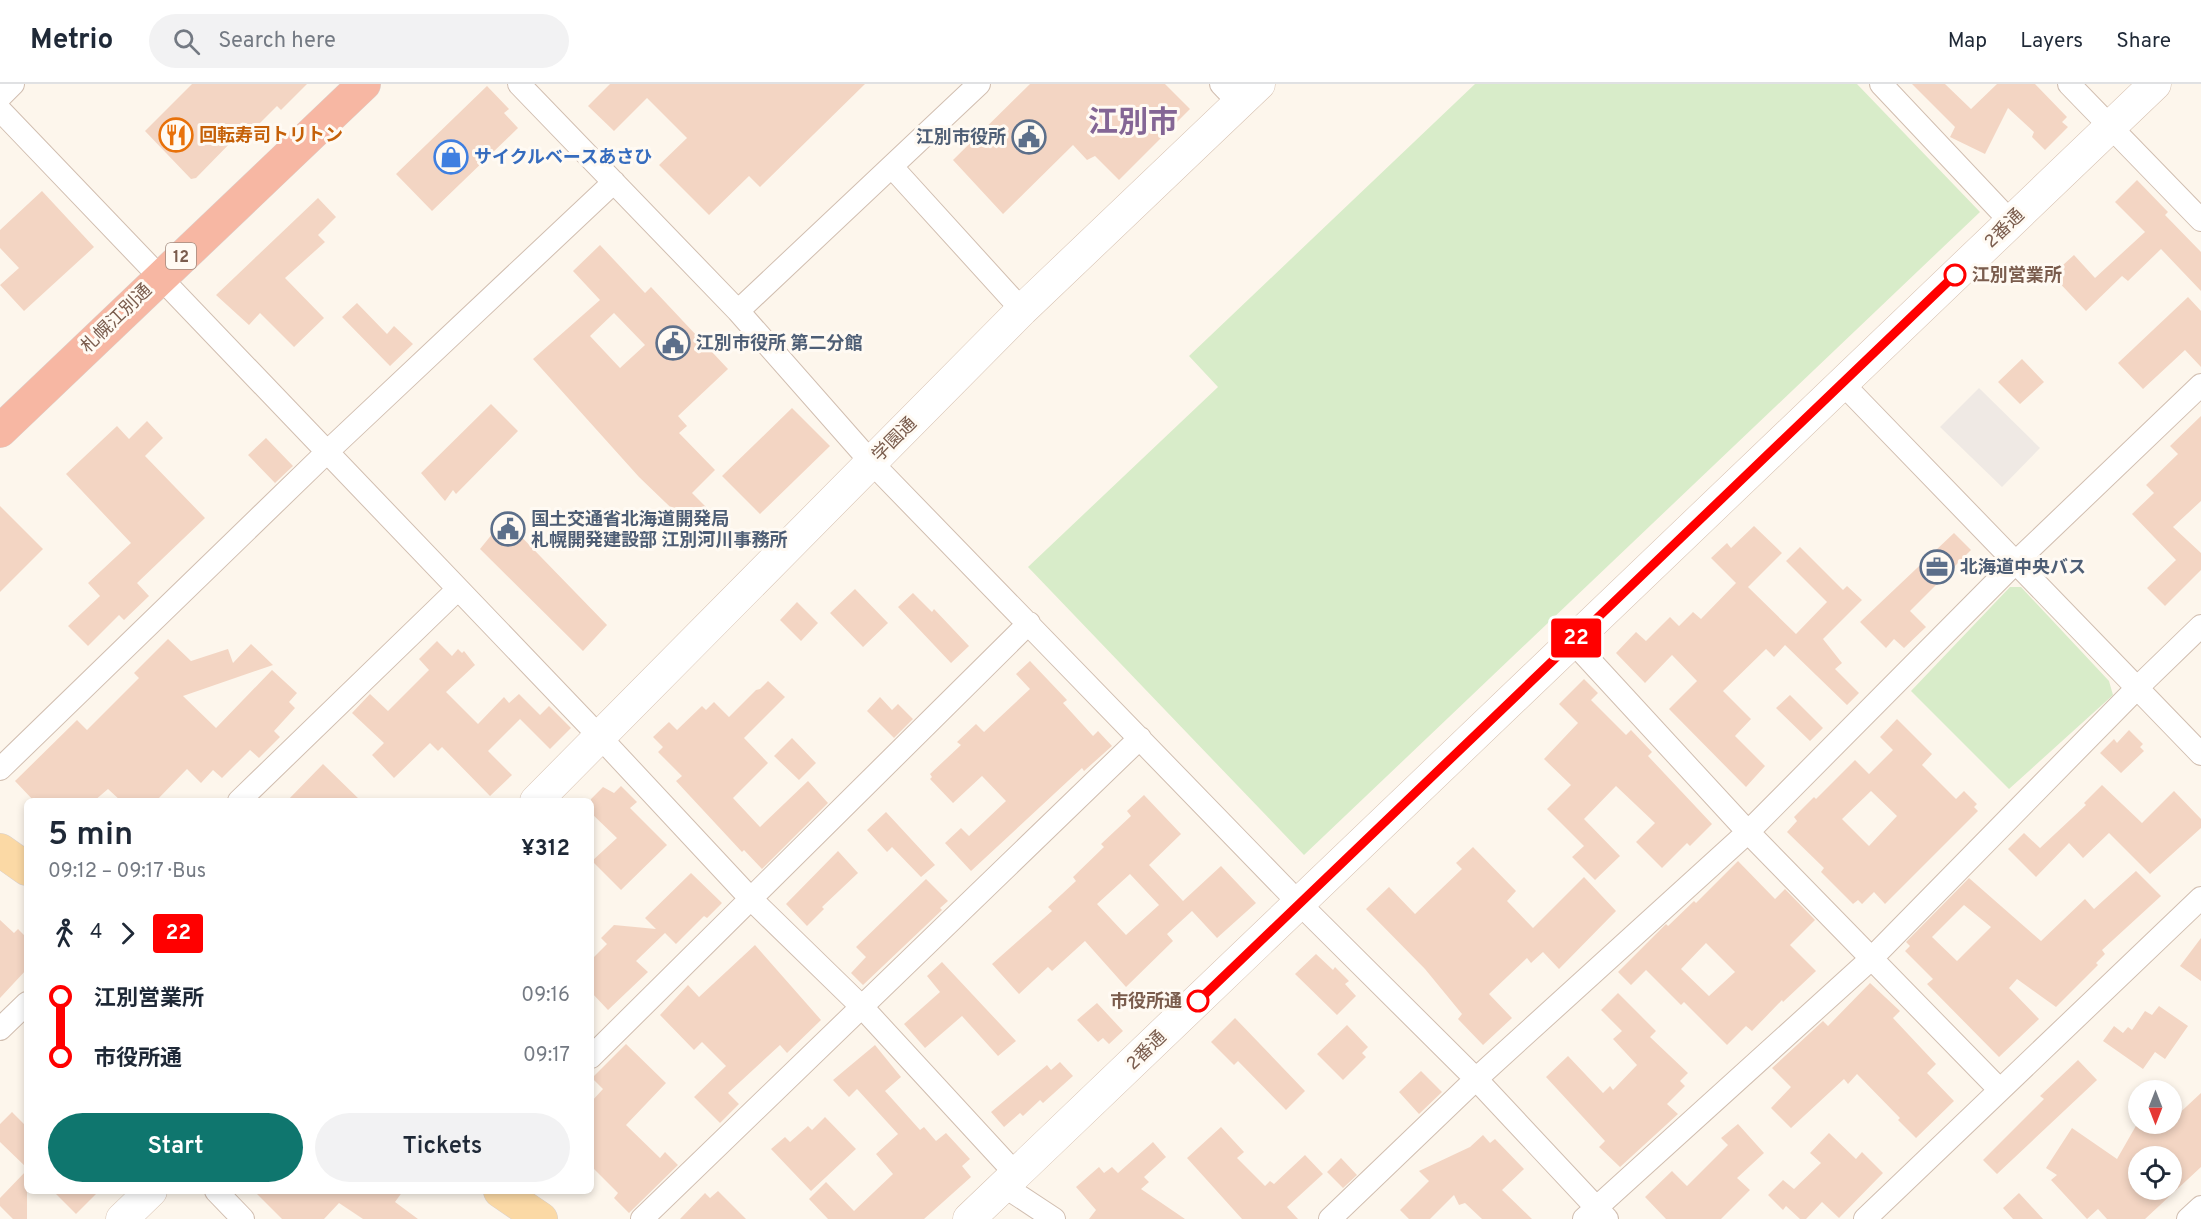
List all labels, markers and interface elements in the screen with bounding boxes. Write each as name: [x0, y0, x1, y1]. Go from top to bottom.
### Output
search box: [149, 14, 569, 68]
text: Metrio: [30, 23, 113, 59]
icon: search: [170, 25, 203, 58]
text: Search here: [218, 28, 336, 55]
text: Map: [1948, 28, 1987, 55]
text: Layers: [2020, 28, 2083, 55]
text: Share: [2116, 28, 2171, 55]
district label: 江別市: [1088, 106, 1178, 143]
restaurant icon: 回転寿司トリトン: [158, 117, 194, 153]
public building icon: 江別市役所: [1011, 119, 1047, 155]
place label: 回転寿司トリトン: [199, 125, 343, 148]
place label: 江別市役所: [916, 127, 1006, 150]
shop icon: サイクルベースあさひ: [433, 139, 469, 175]
place label: サイクルベースあさひ: [474, 147, 652, 170]
street label: 2番通: [1980, 204, 2030, 254]
road number: 12: [166, 243, 196, 269]
marker: 江別営業所: [1944, 264, 1966, 286]
place label: 江別営業所: [1972, 265, 2062, 288]
street label: 札幌江別通: [77, 280, 157, 359]
public building icon: 江別市役所 第二分館: [655, 325, 691, 361]
place label: 江別市役所 第二分館: [696, 333, 863, 356]
street label: 学園通: [868, 413, 922, 467]
place label: 国土交通省北海道開発局 札幌開発建設部 江別河川事務所: [531, 509, 788, 553]
public building icon: 国土交通省北海道開発局 札幌開発建設部 江別河川事務所: [490, 511, 526, 547]
office icon: 北海道中央バス: [1919, 549, 1955, 585]
place label: 北海道中央バス: [1960, 557, 2086, 580]
line badge: 22: [1549, 618, 1603, 658]
text: 22: [1563, 625, 1589, 652]
text: 5 min: [48, 815, 133, 857]
text: ¥312: [521, 836, 570, 863]
text: 09:12 – 09:17 · Bus: [48, 859, 206, 885]
icon: walk: [48, 917, 81, 950]
icon: forward: [111, 917, 144, 950]
text: 4: [90, 920, 102, 946]
text: 22: [165, 920, 191, 947]
text: 09:16: [521, 983, 570, 1009]
text: 江別営業所: [94, 986, 204, 1013]
marker: 市役所通: [1187, 990, 1209, 1012]
place label: 市役所通: [1110, 991, 1182, 1014]
street label: 2番通: [1122, 1026, 1172, 1076]
text: 09:17: [523, 1043, 570, 1069]
text: 市役所通: [94, 1046, 182, 1073]
north arrow: [2128, 1080, 2182, 1134]
map controls: [2128, 1080, 2182, 1200]
button: Start: [48, 1113, 303, 1182]
button: Tickets: [315, 1113, 570, 1182]
button: locate: [2128, 1146, 2182, 1200]

